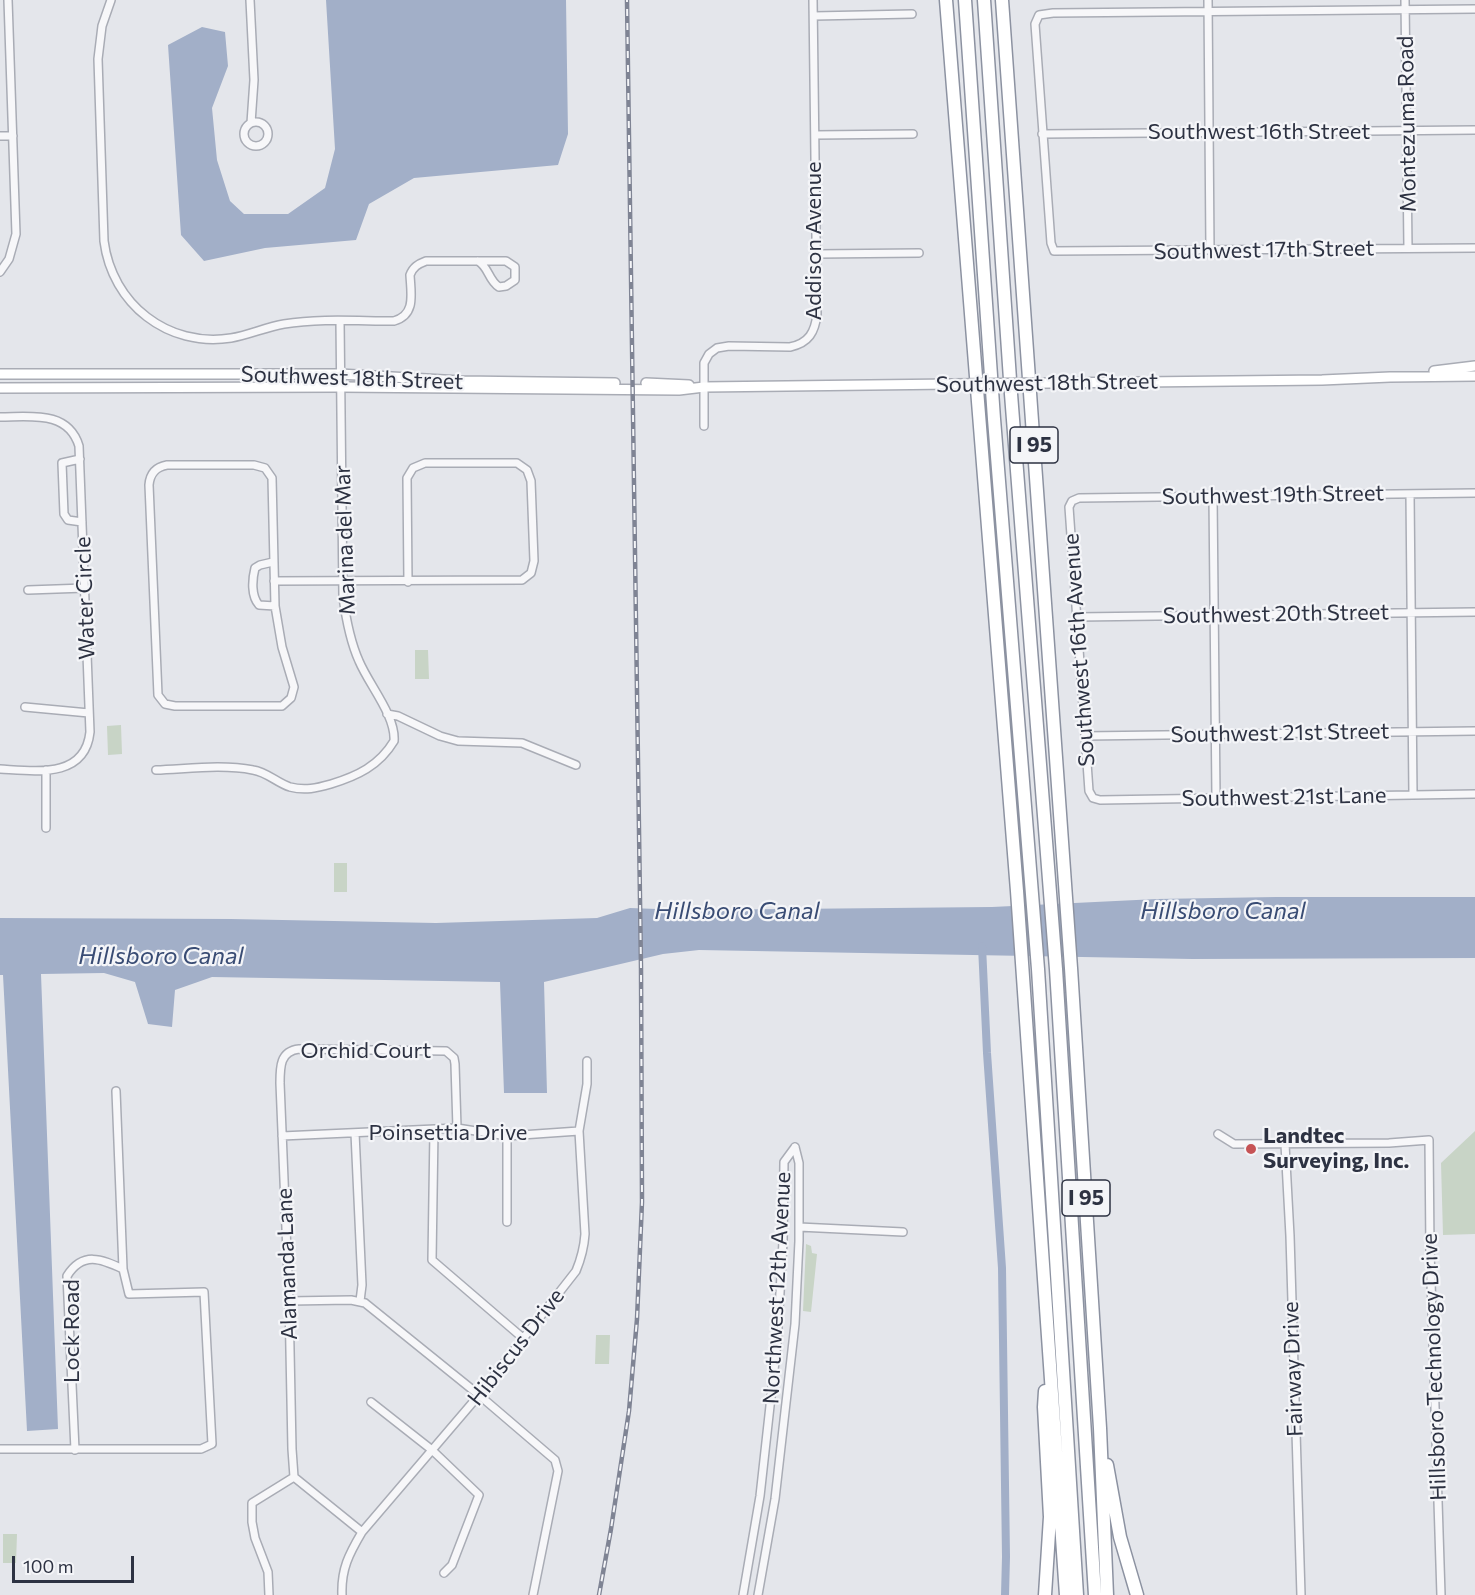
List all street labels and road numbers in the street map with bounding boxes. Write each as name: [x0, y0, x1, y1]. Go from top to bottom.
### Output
street label: Montezuma Road: [1392, 35, 1422, 213]
street label: Southwest 16th Street: [1148, 119, 1370, 145]
street label: Addison Avenue: [801, 161, 827, 321]
street label: Southwest 17th Street: [1153, 235, 1375, 265]
street label: Southwest 18th Street: [240, 361, 464, 395]
street label: Southwest 18th Street: [936, 368, 1158, 398]
road number: I 95: [1010, 427, 1058, 463]
street label: Marina del Mar: [329, 464, 361, 616]
street label: Southwest 19th Street: [1162, 480, 1384, 510]
street label: Southwest 16th Avenue: [1058, 533, 1100, 767]
street label: Water Circle: [70, 536, 100, 660]
street label: Southwest 20th Street: [1163, 599, 1389, 629]
street label: Southwest 21st Street: [1170, 718, 1390, 748]
street label: Southwest 21st Lane: [1181, 782, 1387, 812]
street label: Orchid Court: [301, 1038, 431, 1064]
street label: Poinsettia Drive: [369, 1120, 527, 1146]
street label: Northwest 12th Avenue: [758, 1171, 796, 1405]
road number: I 95: [1062, 1180, 1110, 1216]
street label: Alamanda Lane: [271, 1187, 303, 1341]
street label: Hillsboro Technology Drive: [1416, 1233, 1452, 1501]
street label: Lock Road: [59, 1279, 85, 1383]
street label: Hibiscus Drive: [462, 1283, 570, 1411]
street label: Fairway Drive: [1277, 1301, 1309, 1437]

